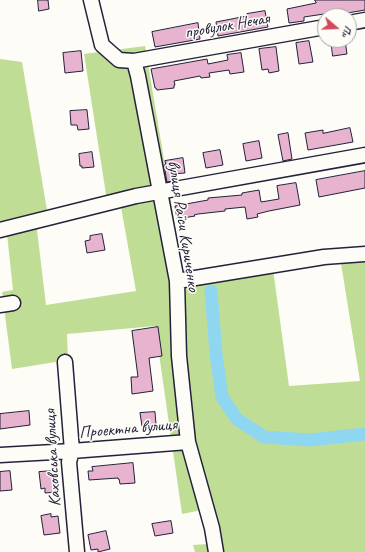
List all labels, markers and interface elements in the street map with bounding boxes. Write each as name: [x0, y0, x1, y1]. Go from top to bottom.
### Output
north arrow: [317, 8, 357, 48]
street label: провулок Нечая: [183, 9, 271, 43]
text: Пн: [339, 24, 356, 39]
street label: вулиця Раїси Кириченко: [163, 159, 203, 293]
street label: Каховська вулиця: [40, 409, 66, 507]
street label: Проектна вулиця: [78, 415, 178, 443]

